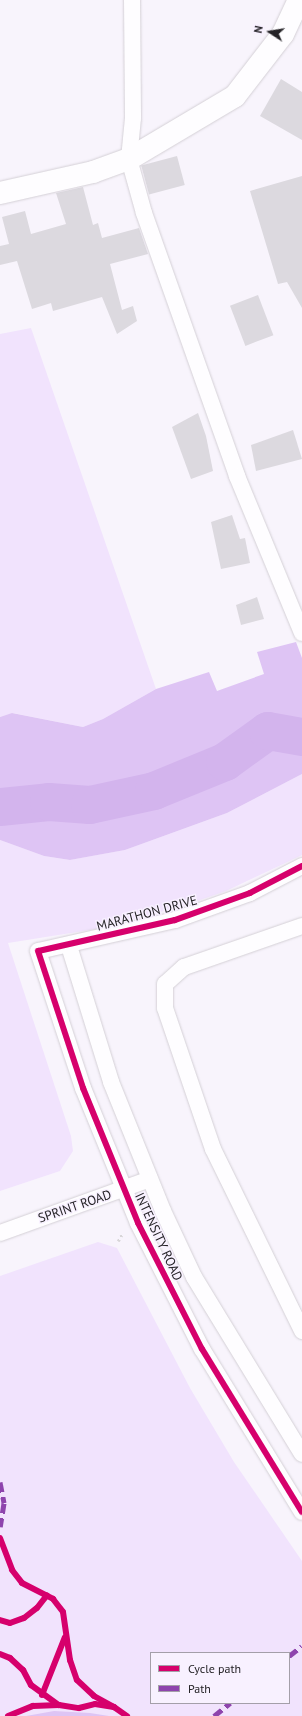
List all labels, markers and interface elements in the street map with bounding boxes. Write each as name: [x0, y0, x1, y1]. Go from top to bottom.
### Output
north arrow: [250, 12, 290, 52]
text: N: [251, 25, 266, 35]
street label: MARATHON DRIVE: [95, 893, 199, 935]
street label: SPRINT ROAD: [36, 1187, 114, 1227]
street label: INTENSITY ROAD: [131, 1190, 185, 1284]
legend: [150, 1652, 290, 1704]
text: Cycle path: [188, 1661, 241, 1676]
text: Path: [188, 1681, 211, 1696]

